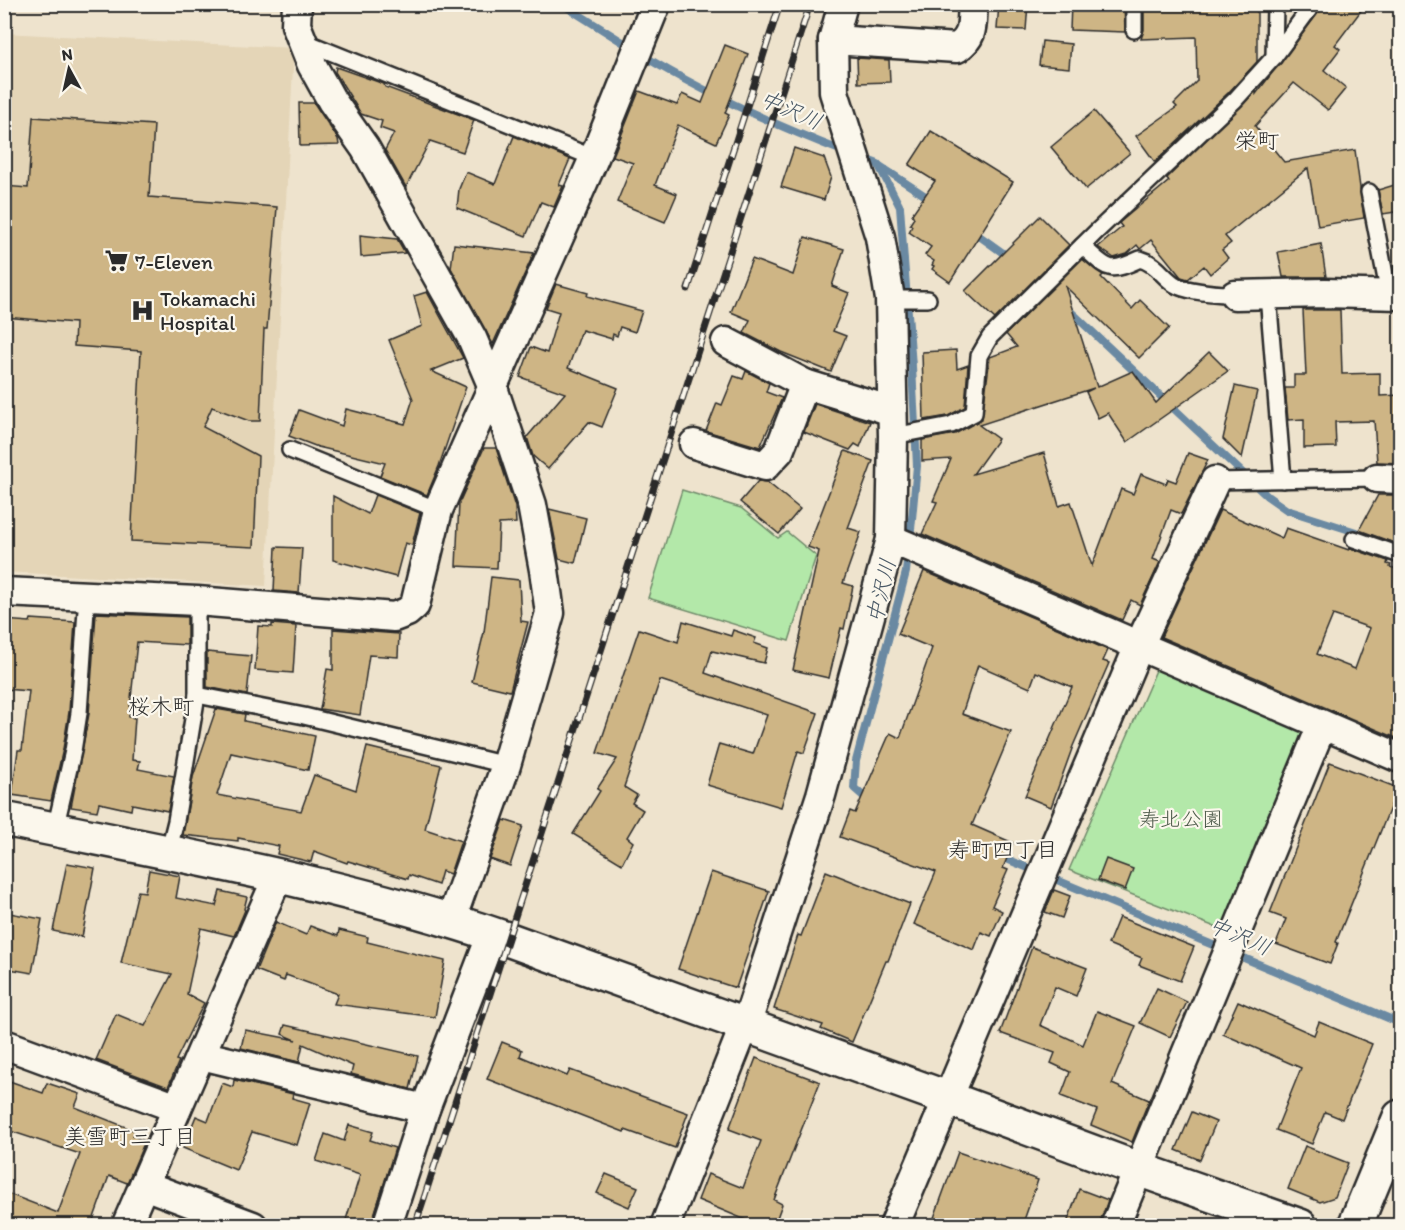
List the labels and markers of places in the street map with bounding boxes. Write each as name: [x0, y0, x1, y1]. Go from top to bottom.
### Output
supermarket icon: 7-Eleven: [104, 248, 130, 274]
place label: 7-Eleven: [135, 249, 213, 274]
place label: Tokamachi Hospital: [160, 286, 256, 335]
hospital icon: Tokamachi Hospital: [129, 297, 155, 323]

